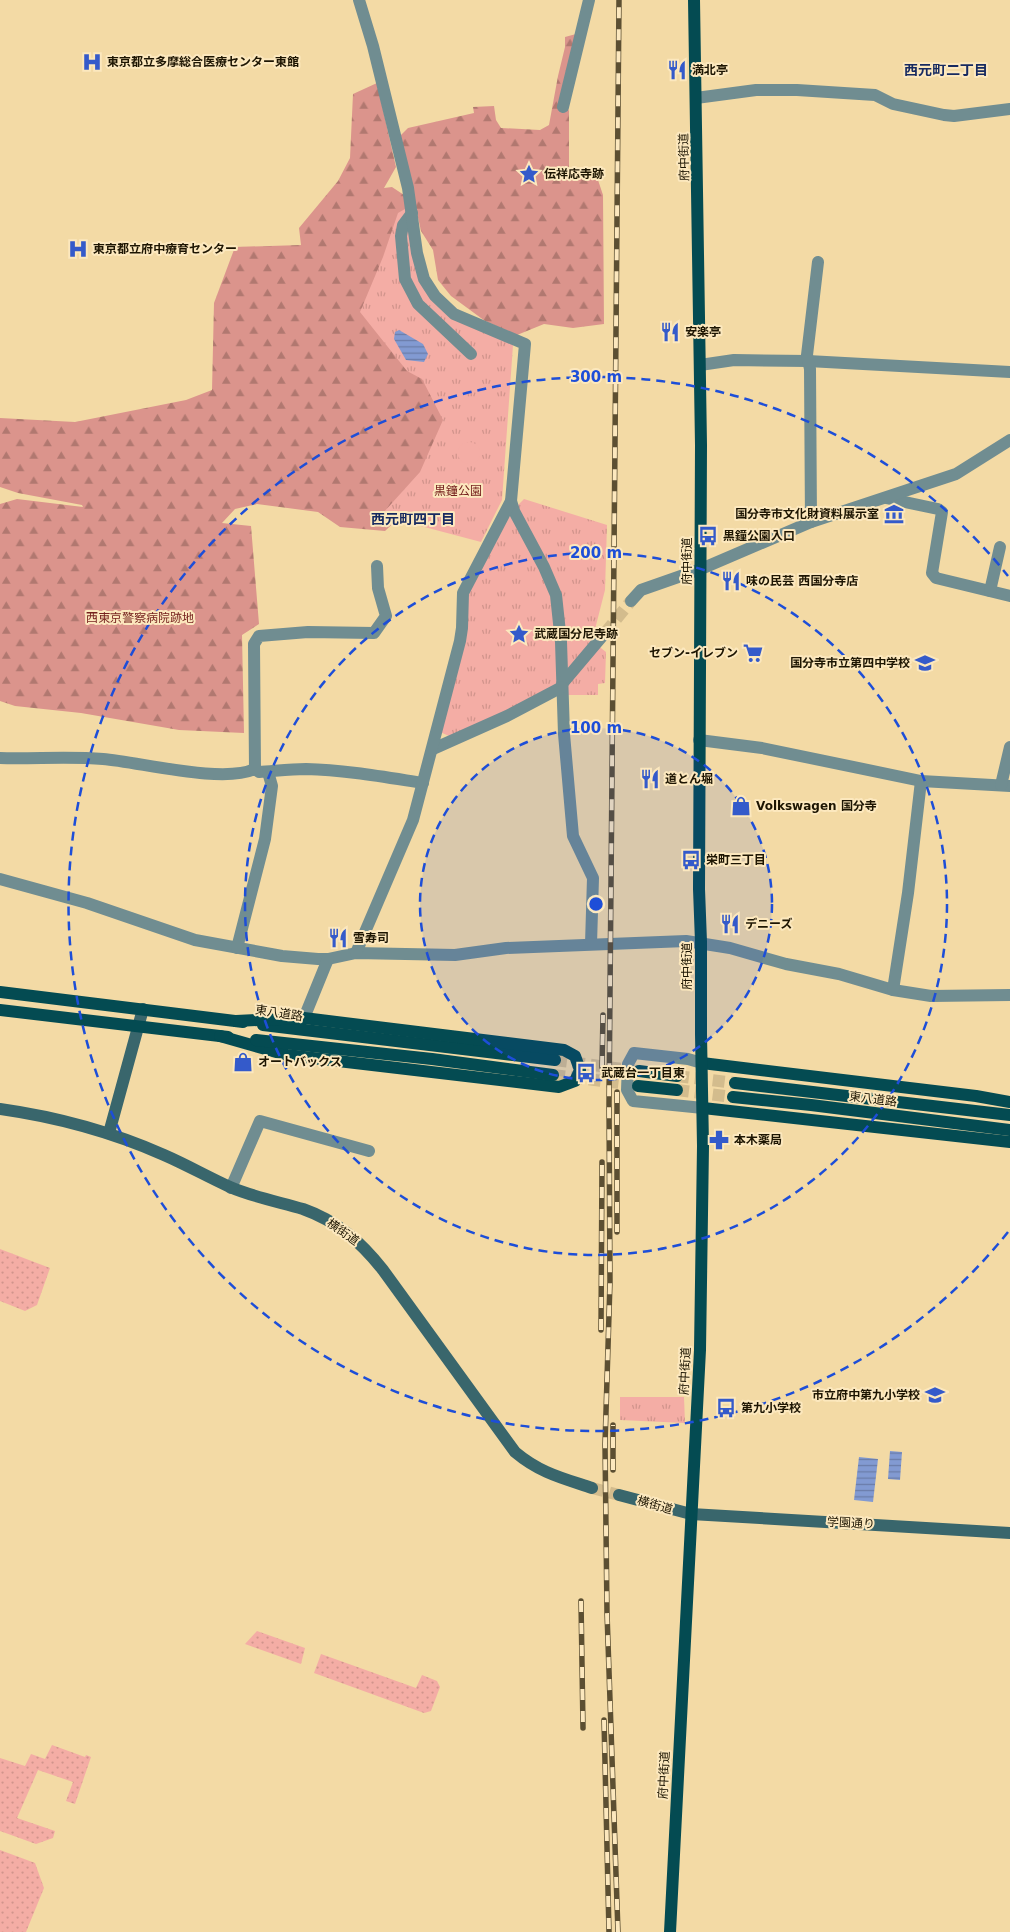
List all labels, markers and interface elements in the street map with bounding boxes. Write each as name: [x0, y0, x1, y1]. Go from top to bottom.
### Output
hospital icon: 東京都立多摩総合医療センター東館: [81, 51, 103, 73]
place label: 東京都立多摩総合医療センター東館: [107, 55, 299, 69]
restaurant icon: 満北亭: [666, 59, 688, 81]
district label: 西元町二丁目: [904, 62, 988, 78]
place label: 満北亭: [692, 63, 728, 77]
street label: 府中街道: [677, 133, 691, 181]
place icon: 伝祥応寺跡: [518, 163, 540, 185]
place label: 伝祥応寺跡: [544, 167, 604, 181]
hospital icon: 東京都立府中療育センター: [67, 238, 89, 260]
place label: 東京都立府中療育センター: [93, 242, 237, 256]
restaurant icon: 安楽亭: [659, 321, 681, 343]
place label: 安楽亭: [685, 325, 721, 339]
text: 300 m: [570, 368, 622, 386]
park label: 黒鐘公園: [434, 484, 482, 498]
museum icon: 国分寺市文化財資料展示室: [883, 503, 905, 525]
place label: 国分寺市文化財資料展示室: [735, 507, 879, 521]
district label: 西元町四丁目: [371, 511, 455, 527]
bus stop icon: 黒鐘公園入口: [697, 525, 719, 547]
place label: 黒鐘公園入口: [723, 529, 795, 543]
street label: 府中街道: [680, 537, 694, 585]
text: 200 m: [570, 544, 622, 562]
restaurant icon: 味の民芸 西国分寺店: [720, 570, 742, 592]
place label: 味の民芸 西国分寺店: [746, 574, 858, 588]
park label: 西東京警察病院跡地: [86, 611, 194, 625]
place icon: 武蔵国分尼寺跡: [508, 623, 530, 645]
place label: 武蔵国分尼寺跡: [534, 627, 618, 641]
supermarket icon: セブン-イレブン: [742, 642, 764, 664]
place label: セブン-イレブン: [649, 646, 738, 660]
school or university icon: 国分寺市立第四中学校: [914, 652, 936, 674]
place label: 国分寺市立第四中学校: [790, 656, 910, 670]
text: 100 m: [570, 719, 622, 737]
restaurant icon: 道とん堀: [639, 768, 661, 790]
place label: 道とん堀: [665, 772, 713, 786]
shop icon: Volkswagen 国分寺: [730, 795, 752, 817]
place label: Volkswagen 国分寺: [756, 799, 877, 813]
bus stop icon: 栄町三丁目: [680, 849, 702, 871]
place label: 栄町三丁目: [706, 853, 766, 867]
centre of rings: [587, 895, 605, 913]
restaurant icon: デニーズ: [719, 913, 741, 935]
place label: デニーズ: [745, 917, 792, 931]
restaurant icon: 雪寿司: [327, 927, 349, 949]
place label: 雪寿司: [353, 931, 389, 945]
street label: 府中街道: [680, 942, 694, 990]
street label: 東八道路: [254, 1003, 304, 1023]
shop icon: オートバックス: [232, 1051, 254, 1073]
place label: オートバックス: [258, 1055, 342, 1069]
bus stop icon: 武蔵台一丁目東: [575, 1062, 597, 1084]
place label: 武蔵台一丁目東: [601, 1066, 685, 1080]
street label: 東八道路: [848, 1089, 898, 1109]
pharmacy icon: 本木薬局: [708, 1129, 730, 1151]
place label: 本木薬局: [734, 1133, 782, 1147]
street label: 横街道: [324, 1216, 362, 1248]
street label: 府中街道: [677, 1347, 693, 1395]
school or university icon: 市立府中第九小学校: [924, 1384, 946, 1406]
place label: 市立府中第九小学校: [812, 1388, 920, 1402]
bus stop icon: 第九小学校: [715, 1397, 737, 1419]
place label: 第九小学校: [741, 1401, 801, 1415]
street label: 横街道: [636, 1493, 674, 1517]
street label: 学園通り: [827, 1515, 875, 1531]
street label: 府中街道: [656, 1751, 672, 1799]

